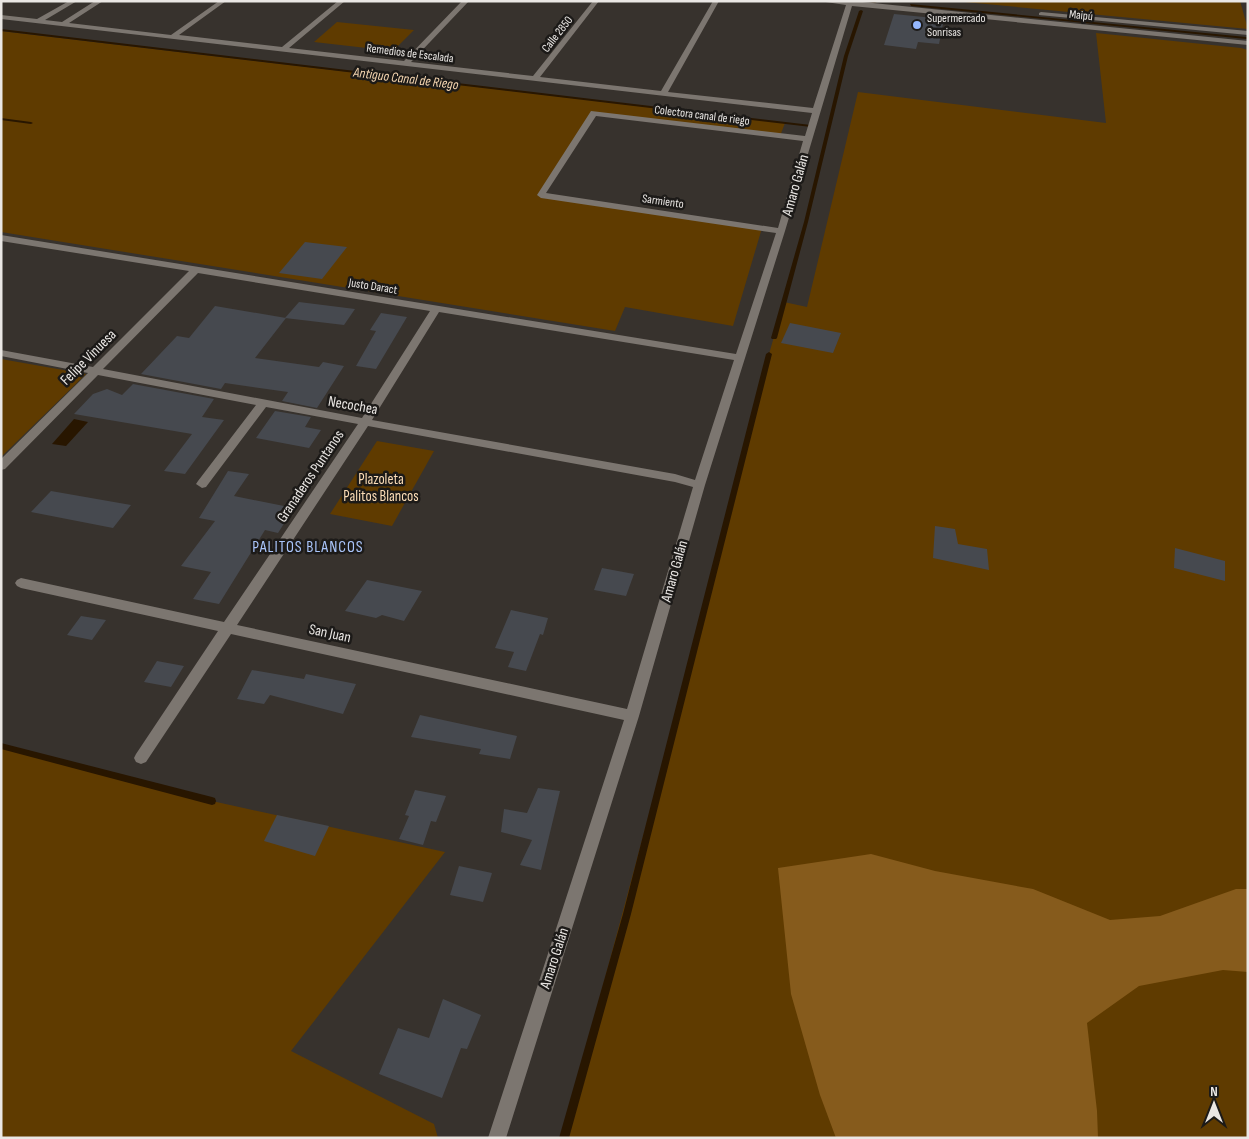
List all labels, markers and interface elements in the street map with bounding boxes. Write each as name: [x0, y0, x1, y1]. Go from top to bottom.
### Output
street label: Maipú: [1068, 7, 1094, 24]
place label: Supermercado Sonrisas: [927, 11, 985, 40]
street label: Calle 2850: [539, 13, 576, 55]
marker: Supermercado Sonrisas: [911, 19, 923, 31]
street label: Remedios de Escalada: [365, 41, 455, 66]
water label: Antiguo Canal de Riego: [351, 63, 460, 93]
street label: Colectora canal de riego: [653, 102, 750, 129]
street label: Amaro Galán: [777, 152, 813, 219]
street label: Sarmiento: [641, 191, 685, 212]
street label: Justo Daract: [347, 275, 399, 298]
street label: Felipe Vinuesa: [56, 325, 120, 389]
street label: Necochea: [327, 392, 379, 419]
street label: Granaderos Puntanos: [273, 426, 348, 526]
park label: Plazoleta Palitos Blancos: [343, 470, 419, 506]
district label: PALITOS BLANCOS: [252, 538, 364, 557]
street label: Amaro Galán: [656, 538, 692, 605]
street label: San Juan: [307, 620, 353, 647]
street label: Amaro Galán: [535, 925, 573, 992]
north arrow: [1189, 1079, 1239, 1129]
text: N: [1210, 1083, 1218, 1100]

